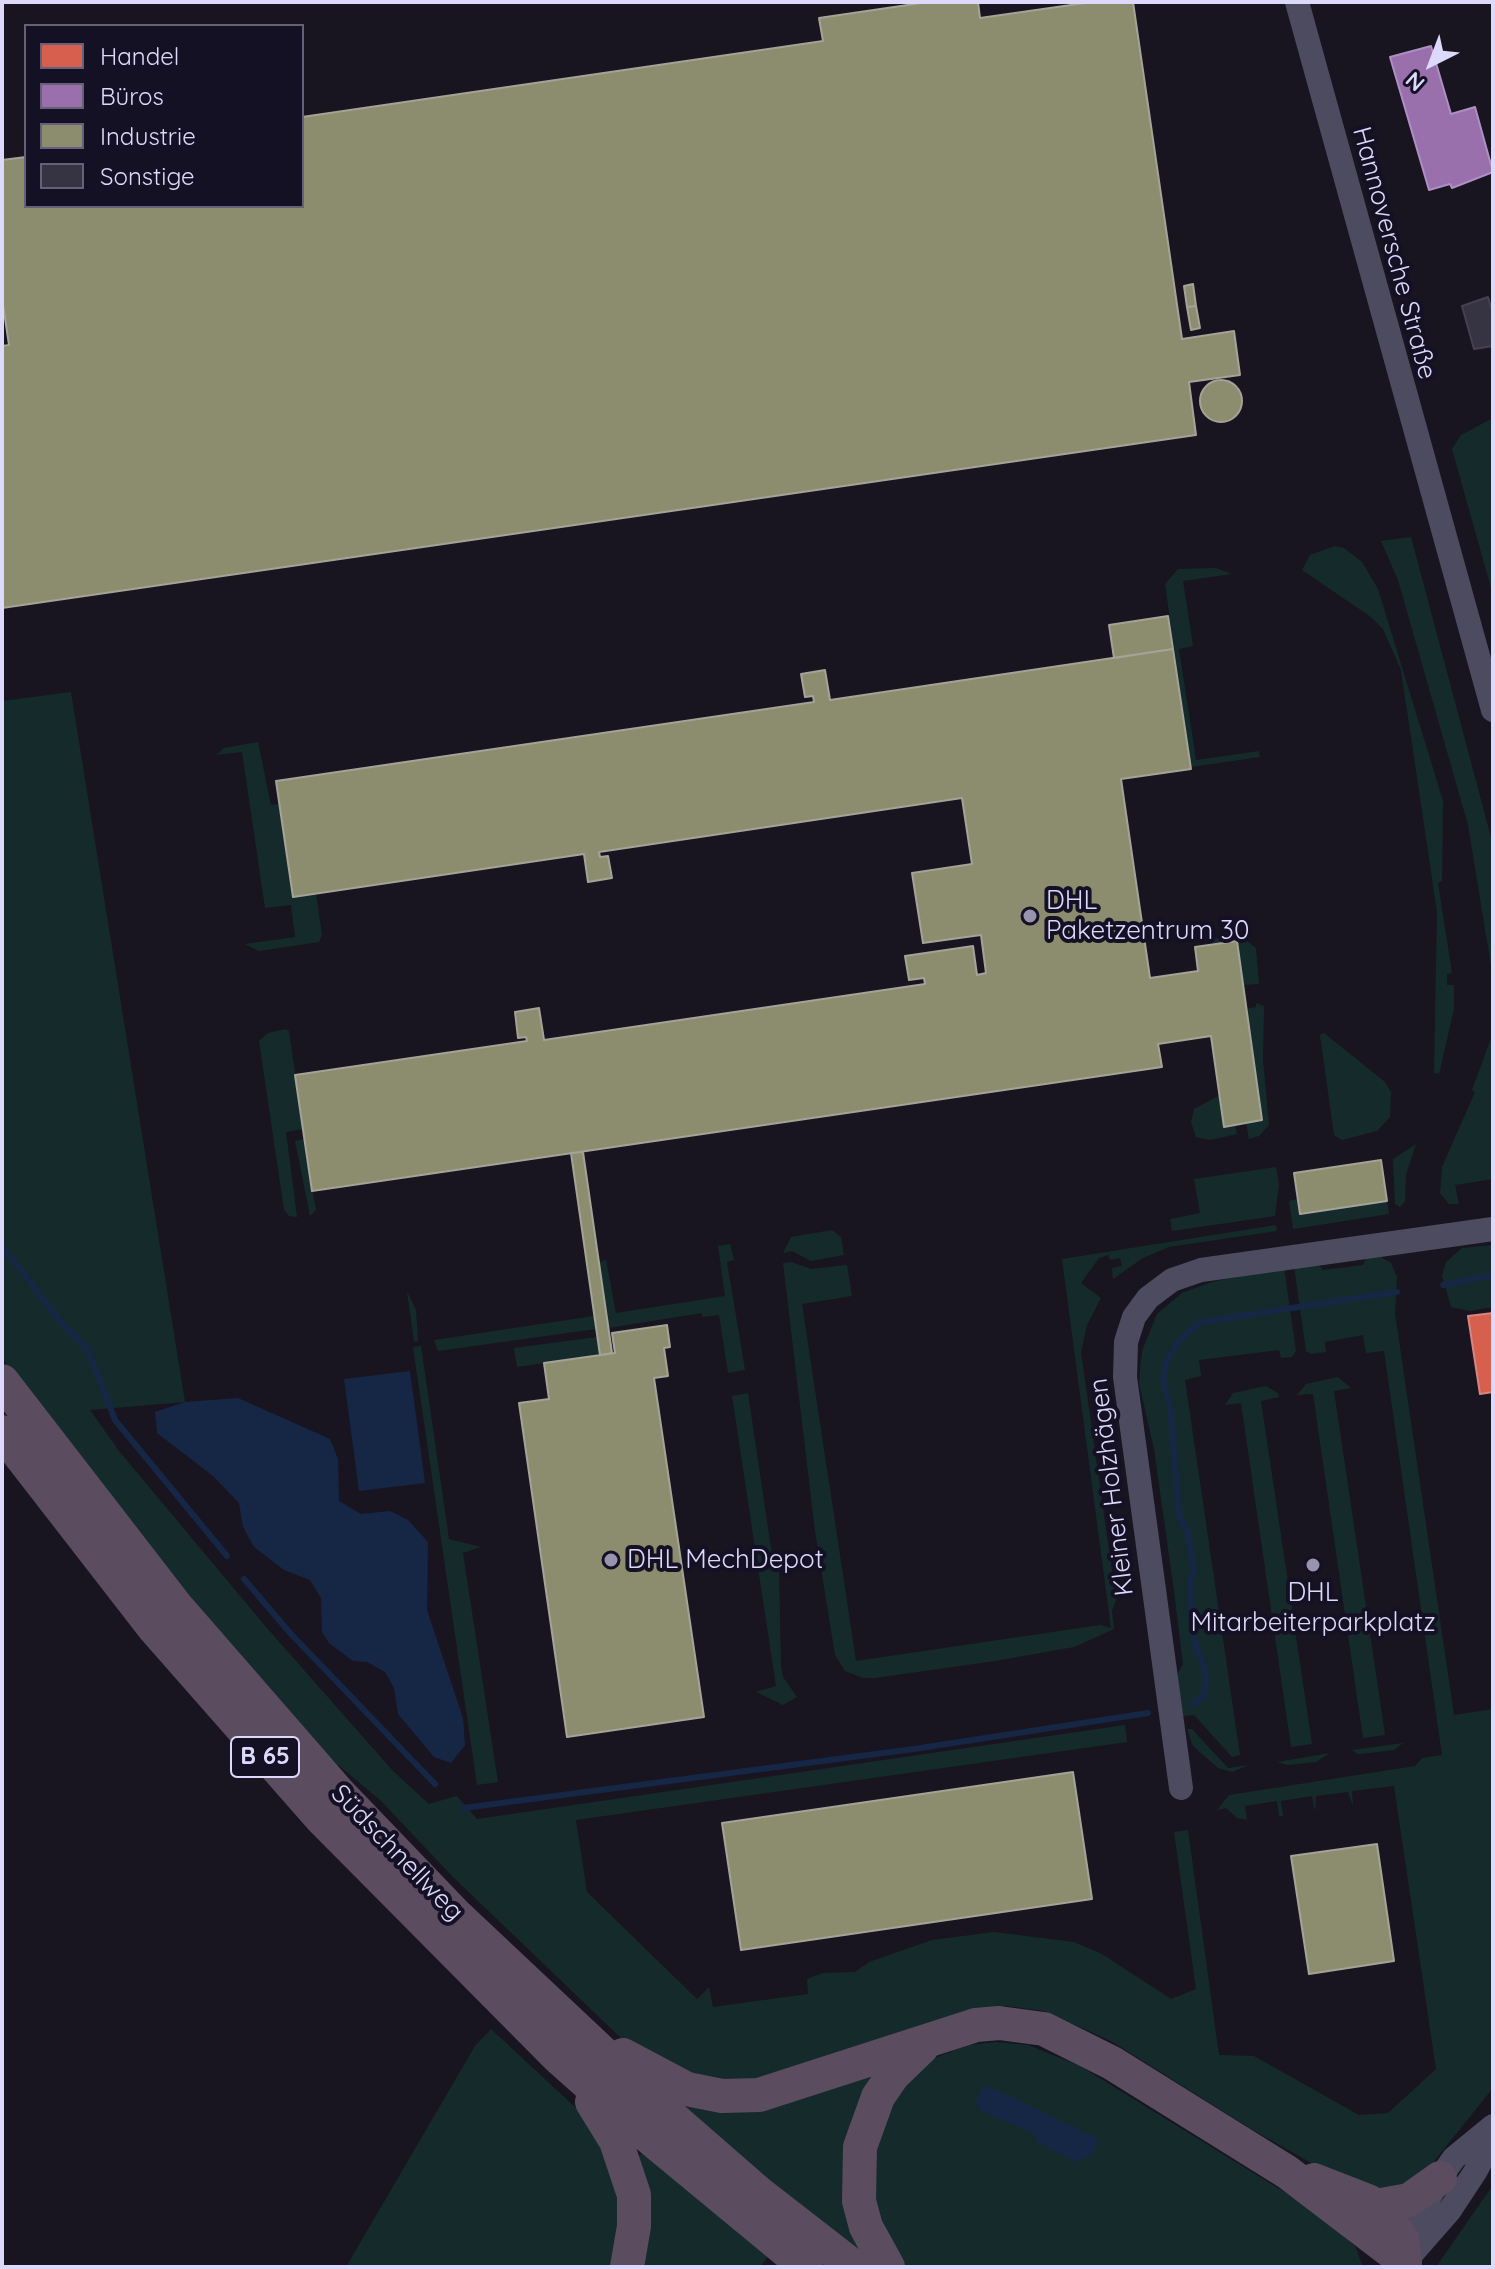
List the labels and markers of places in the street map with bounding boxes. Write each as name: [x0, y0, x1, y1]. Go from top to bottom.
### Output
place label: DHL Paketzentrum 30: [1046, 885, 1249, 946]
marker: DHL Paketzentrum 30: [1021, 907, 1039, 925]
place label: DHL MechDepot: [627, 1544, 824, 1576]
marker: DHL MechDepot: [602, 1551, 620, 1569]
marker: DHL Mitarbeiterparkplatz: [1304, 1556, 1322, 1574]
place label: DHL Mitarbeiterparkplatz: [1190, 1577, 1436, 1638]

